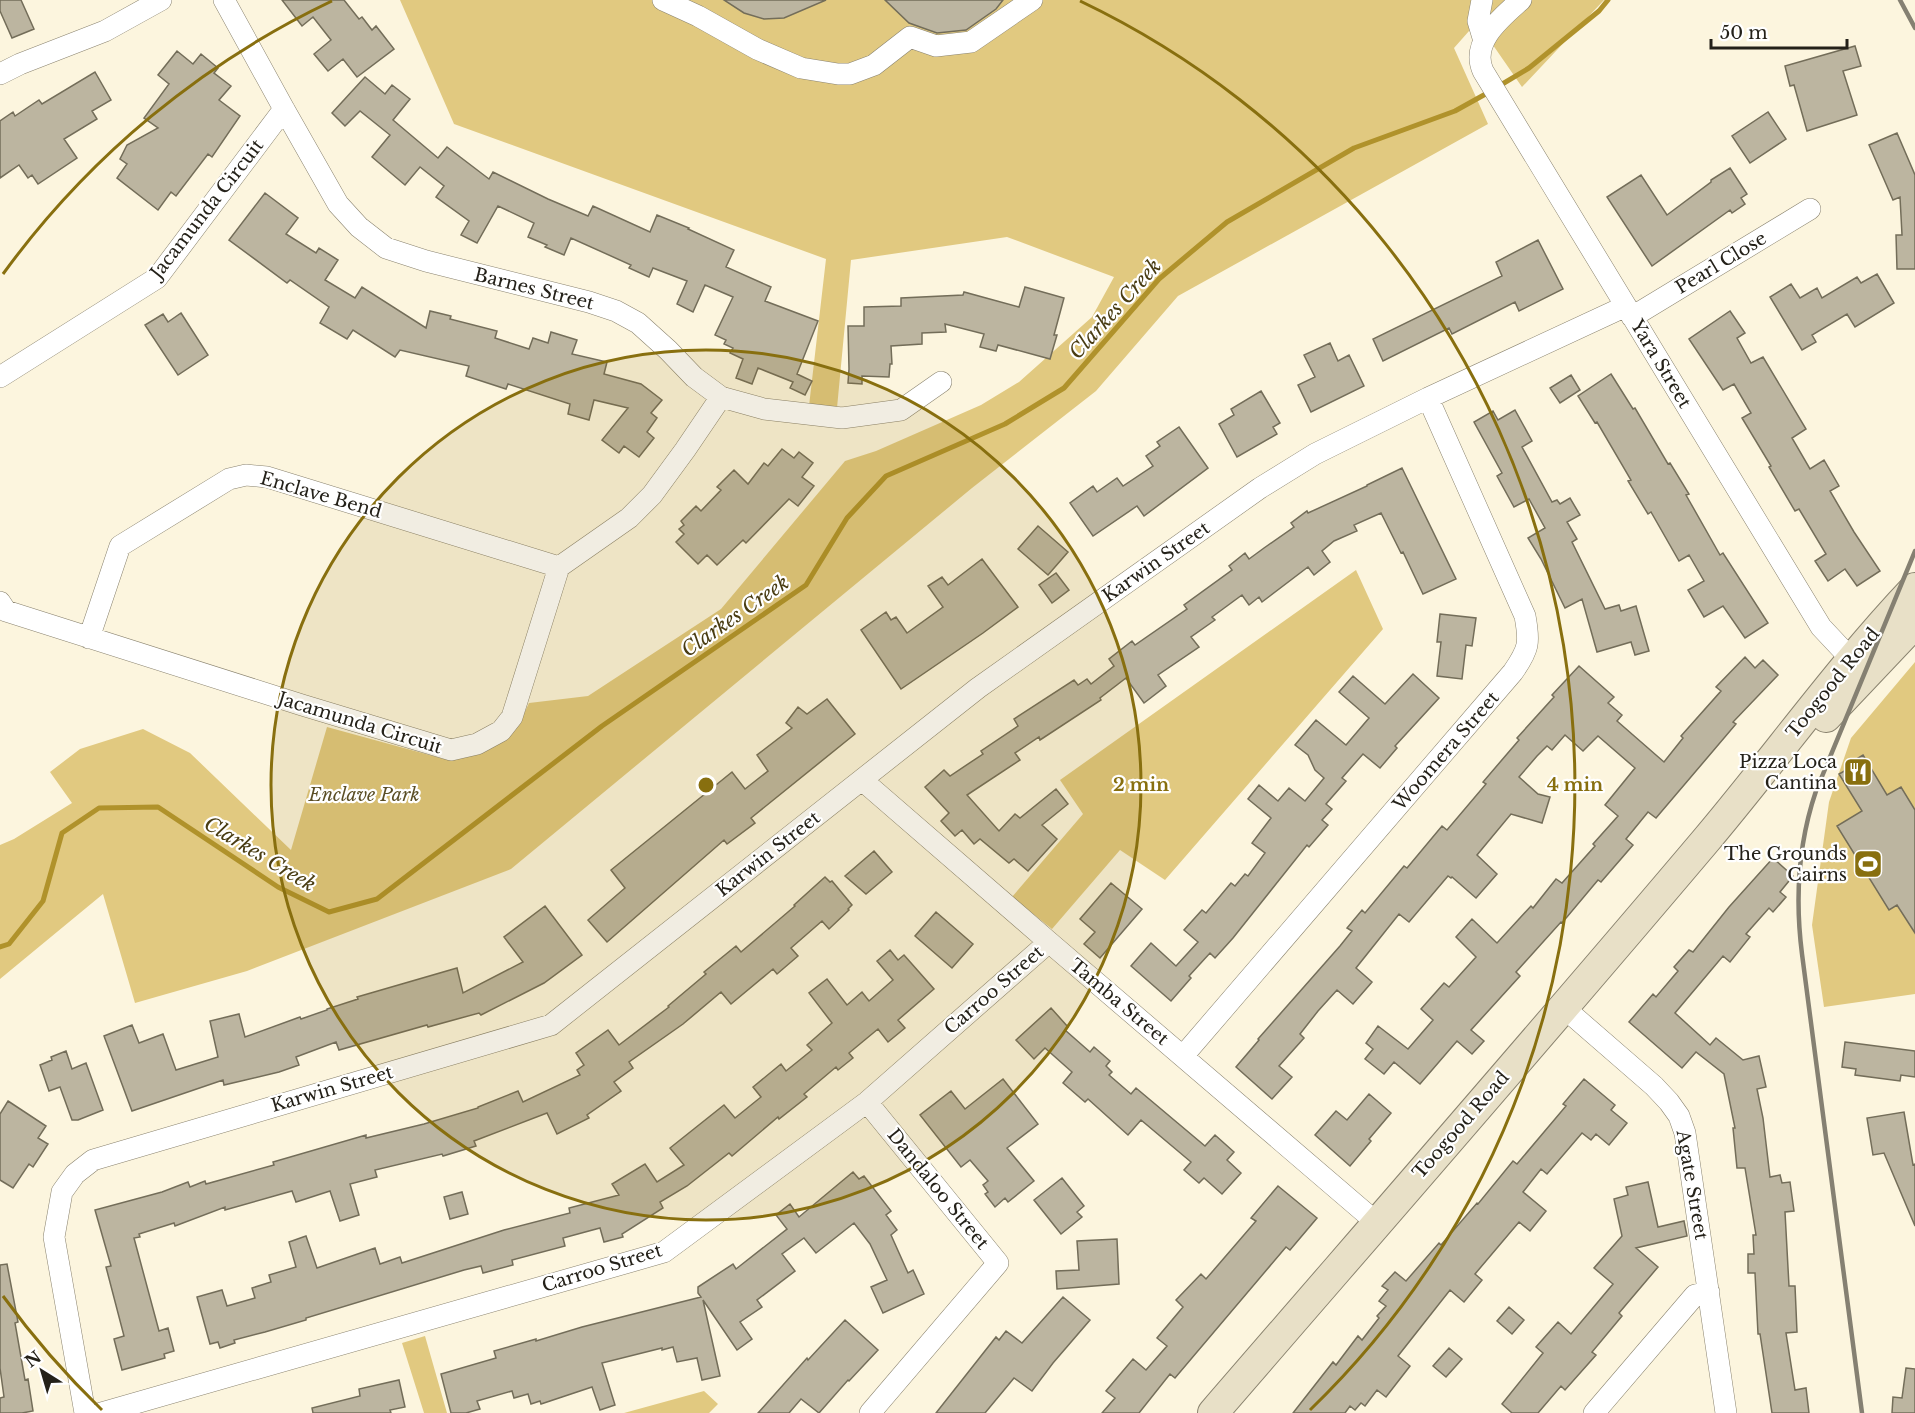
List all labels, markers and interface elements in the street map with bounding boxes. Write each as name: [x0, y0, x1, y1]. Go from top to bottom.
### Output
scale bar: [1711, 12, 1848, 50]
text: 50 m: [1720, 22, 1768, 44]
street label: Jacamunda Circuit: [145, 135, 268, 285]
street label: Pearl Close: [1672, 227, 1770, 299]
water label: Clarkes Creek: [1064, 254, 1166, 364]
street label: Barnes Street: [472, 264, 596, 315]
street label: Yara Street: [1626, 315, 1696, 412]
street label: Enclave Bend: [258, 467, 384, 523]
street label: Karwin Street: [1098, 517, 1214, 607]
water label: Clarkes Creek: [677, 570, 793, 662]
street label: Toogood Road: [1782, 623, 1884, 743]
street label: Jacamunda Circuit: [273, 687, 445, 759]
street label: Woomera Street: [1388, 687, 1504, 816]
place label: Pizza Loca Cantina: [1739, 751, 1837, 794]
restaurant icon: Pizza Loca Cantina: [1842, 756, 1874, 788]
text: 2 min: [1113, 774, 1169, 796]
text: 4 min: [1547, 774, 1603, 796]
centre of rings: [696, 775, 716, 795]
park label: Enclave Park: [308, 784, 419, 806]
street label: Karwin Street: [712, 806, 824, 901]
water label: Clarkes Creek: [200, 811, 320, 897]
place label: The Grounds Cairns: [1724, 843, 1847, 886]
sports icon: The Grounds Cairns: [1852, 848, 1884, 880]
street label: Carroo Street: [940, 941, 1048, 1039]
street label: Tamba Street: [1065, 954, 1173, 1050]
street label: Karwin Street: [269, 1061, 396, 1117]
street label: Toogood Road: [1408, 1067, 1514, 1183]
street label: Dandaloo Street: [883, 1124, 994, 1254]
street label: Agate Street: [1671, 1127, 1713, 1242]
street label: Carroo Street: [539, 1239, 665, 1297]
north arrow: [12, 1341, 72, 1401]
text: N: [21, 1347, 45, 1372]

